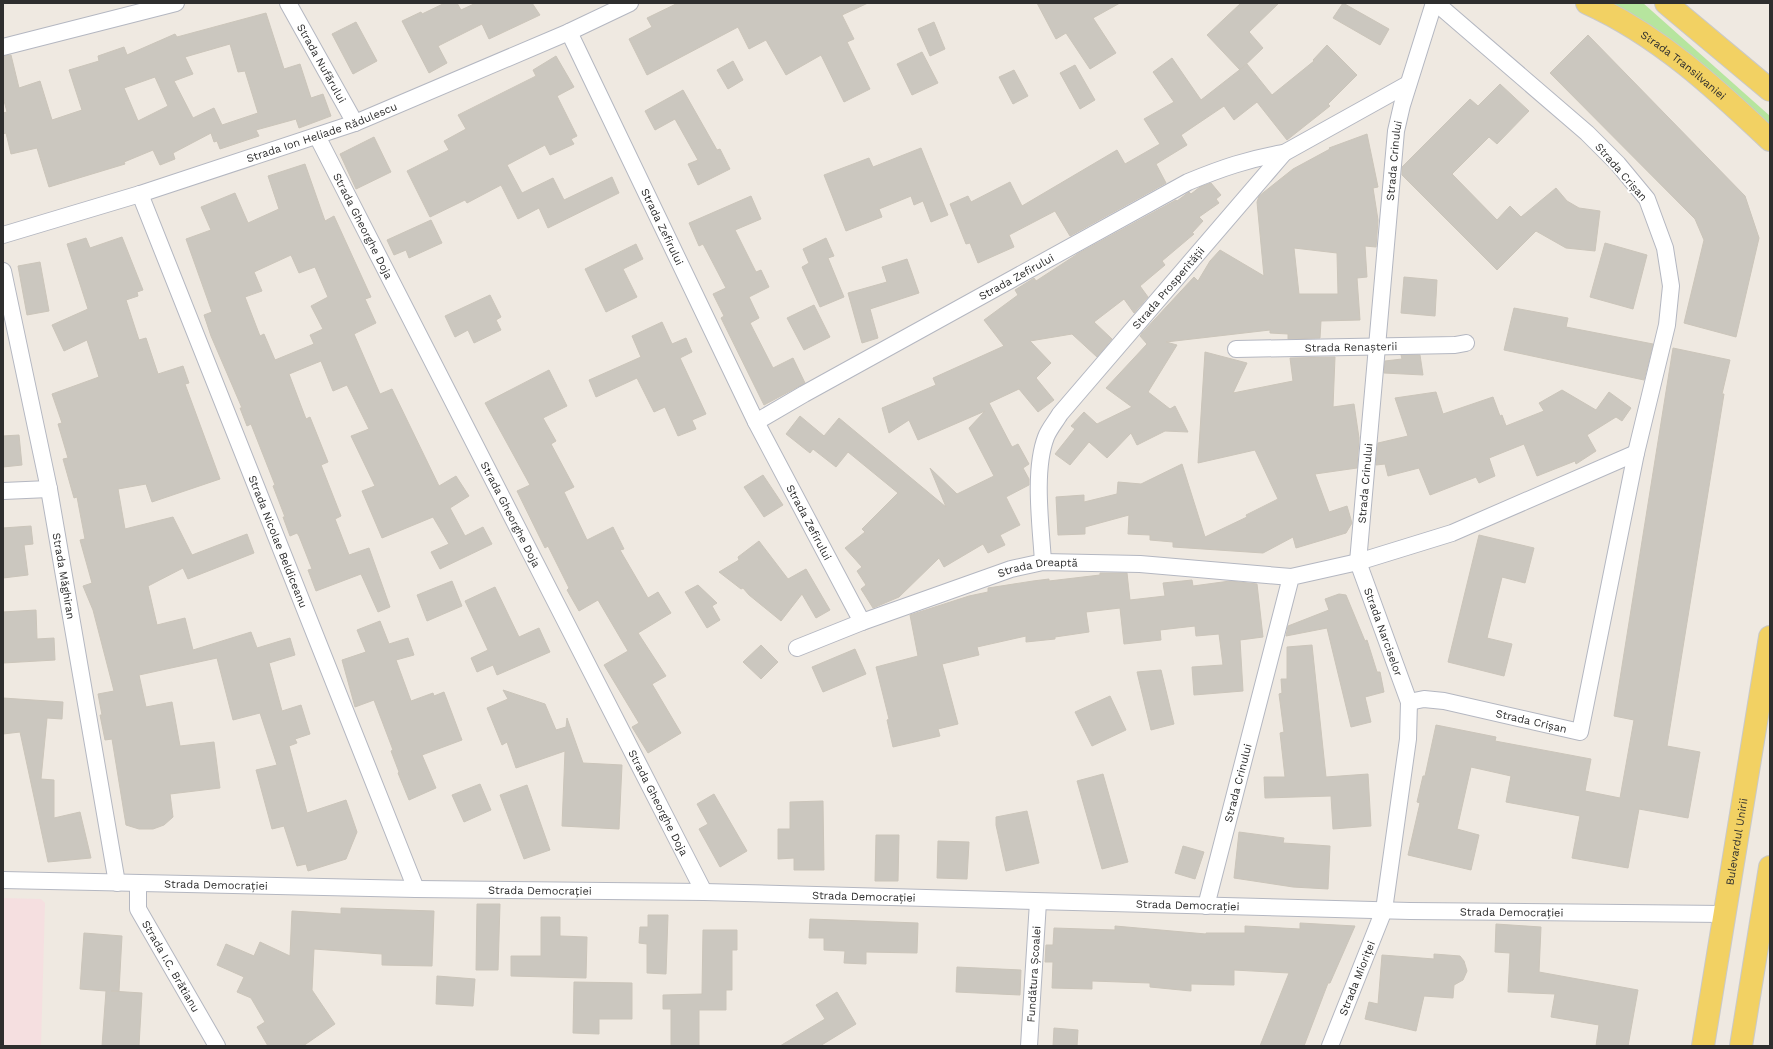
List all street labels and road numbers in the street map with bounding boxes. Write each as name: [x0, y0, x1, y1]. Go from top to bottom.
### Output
street label: Strada Nufărului: [294, 22, 349, 105]
street label: Strada Transilvaniei: [1638, 28, 1729, 102]
street label: Strada Ion Heliade Rădulescu: [245, 99, 399, 165]
street label: Strada Crinului: [1383, 119, 1405, 201]
street label: Strada Crișan: [1592, 140, 1650, 204]
street label: Strada Gheorghe Doja: [330, 171, 396, 281]
street label: Strada Zefirului: [638, 186, 686, 267]
street label: Strada Prosperității: [1129, 244, 1207, 332]
street label: Strada Zefirului: [977, 251, 1056, 303]
street label: Strada Renașterii: [1305, 340, 1397, 354]
street label: Strada Crinului: [1355, 443, 1375, 524]
street label: Strada Gheorghe Doja: [478, 459, 543, 570]
street label: Strada Nicolae Beldiceanu: [246, 473, 310, 610]
street label: Strada Zefirului: [784, 482, 834, 562]
street label: Strada Măghiran: [50, 532, 78, 620]
street label: Strada Dreaptă: [996, 556, 1078, 580]
street label: Strada Narciselor: [1361, 586, 1405, 678]
street label: Strada Crișan: [1494, 706, 1568, 735]
street label: Strada Crinului: [1221, 742, 1254, 824]
street label: Strada Gheorghe Doja: [626, 748, 691, 858]
street label: Bulevardul Unirii: [1723, 797, 1750, 886]
street label: Strada Democrației: [164, 877, 268, 892]
street label: Strada Democrației: [488, 883, 592, 897]
street label: Strada Democrației: [812, 888, 916, 904]
street label: Strada Democrației: [1136, 897, 1240, 913]
street label: Strada Democrației: [1460, 905, 1564, 919]
street label: Strada I.C. Brătianu: [139, 918, 203, 1014]
street label: Fundătura Școalei: [1024, 925, 1043, 1023]
street label: Strada Mioriței: [1336, 939, 1378, 1017]

